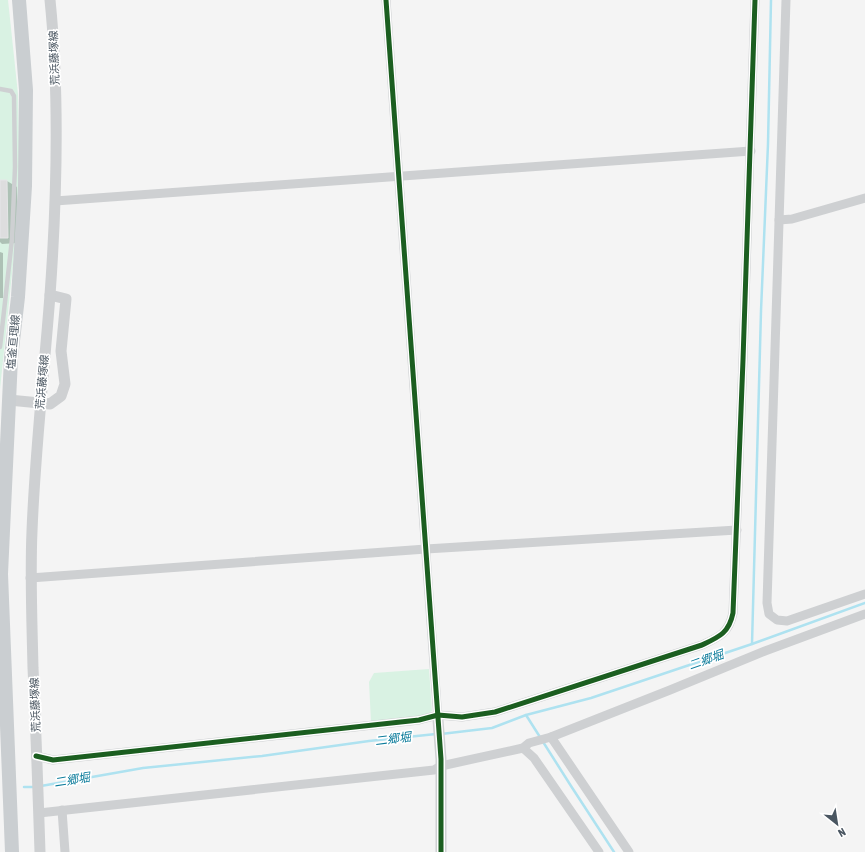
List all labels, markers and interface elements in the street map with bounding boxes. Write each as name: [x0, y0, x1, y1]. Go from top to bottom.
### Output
street label: 荒浜藤塚線: [47, 30, 61, 86]
street label: 塩釜亘理線: [5, 314, 21, 370]
street label: 荒浜藤塚線: [34, 354, 50, 410]
water label: 二郷堀: [687, 647, 727, 672]
street label: 荒浜藤塚線: [28, 677, 42, 733]
water label: 二郷堀: [374, 730, 414, 748]
water label: 二郷堀: [53, 770, 93, 790]
north arrow: [817, 804, 857, 844]
text: N: [836, 826, 848, 839]

